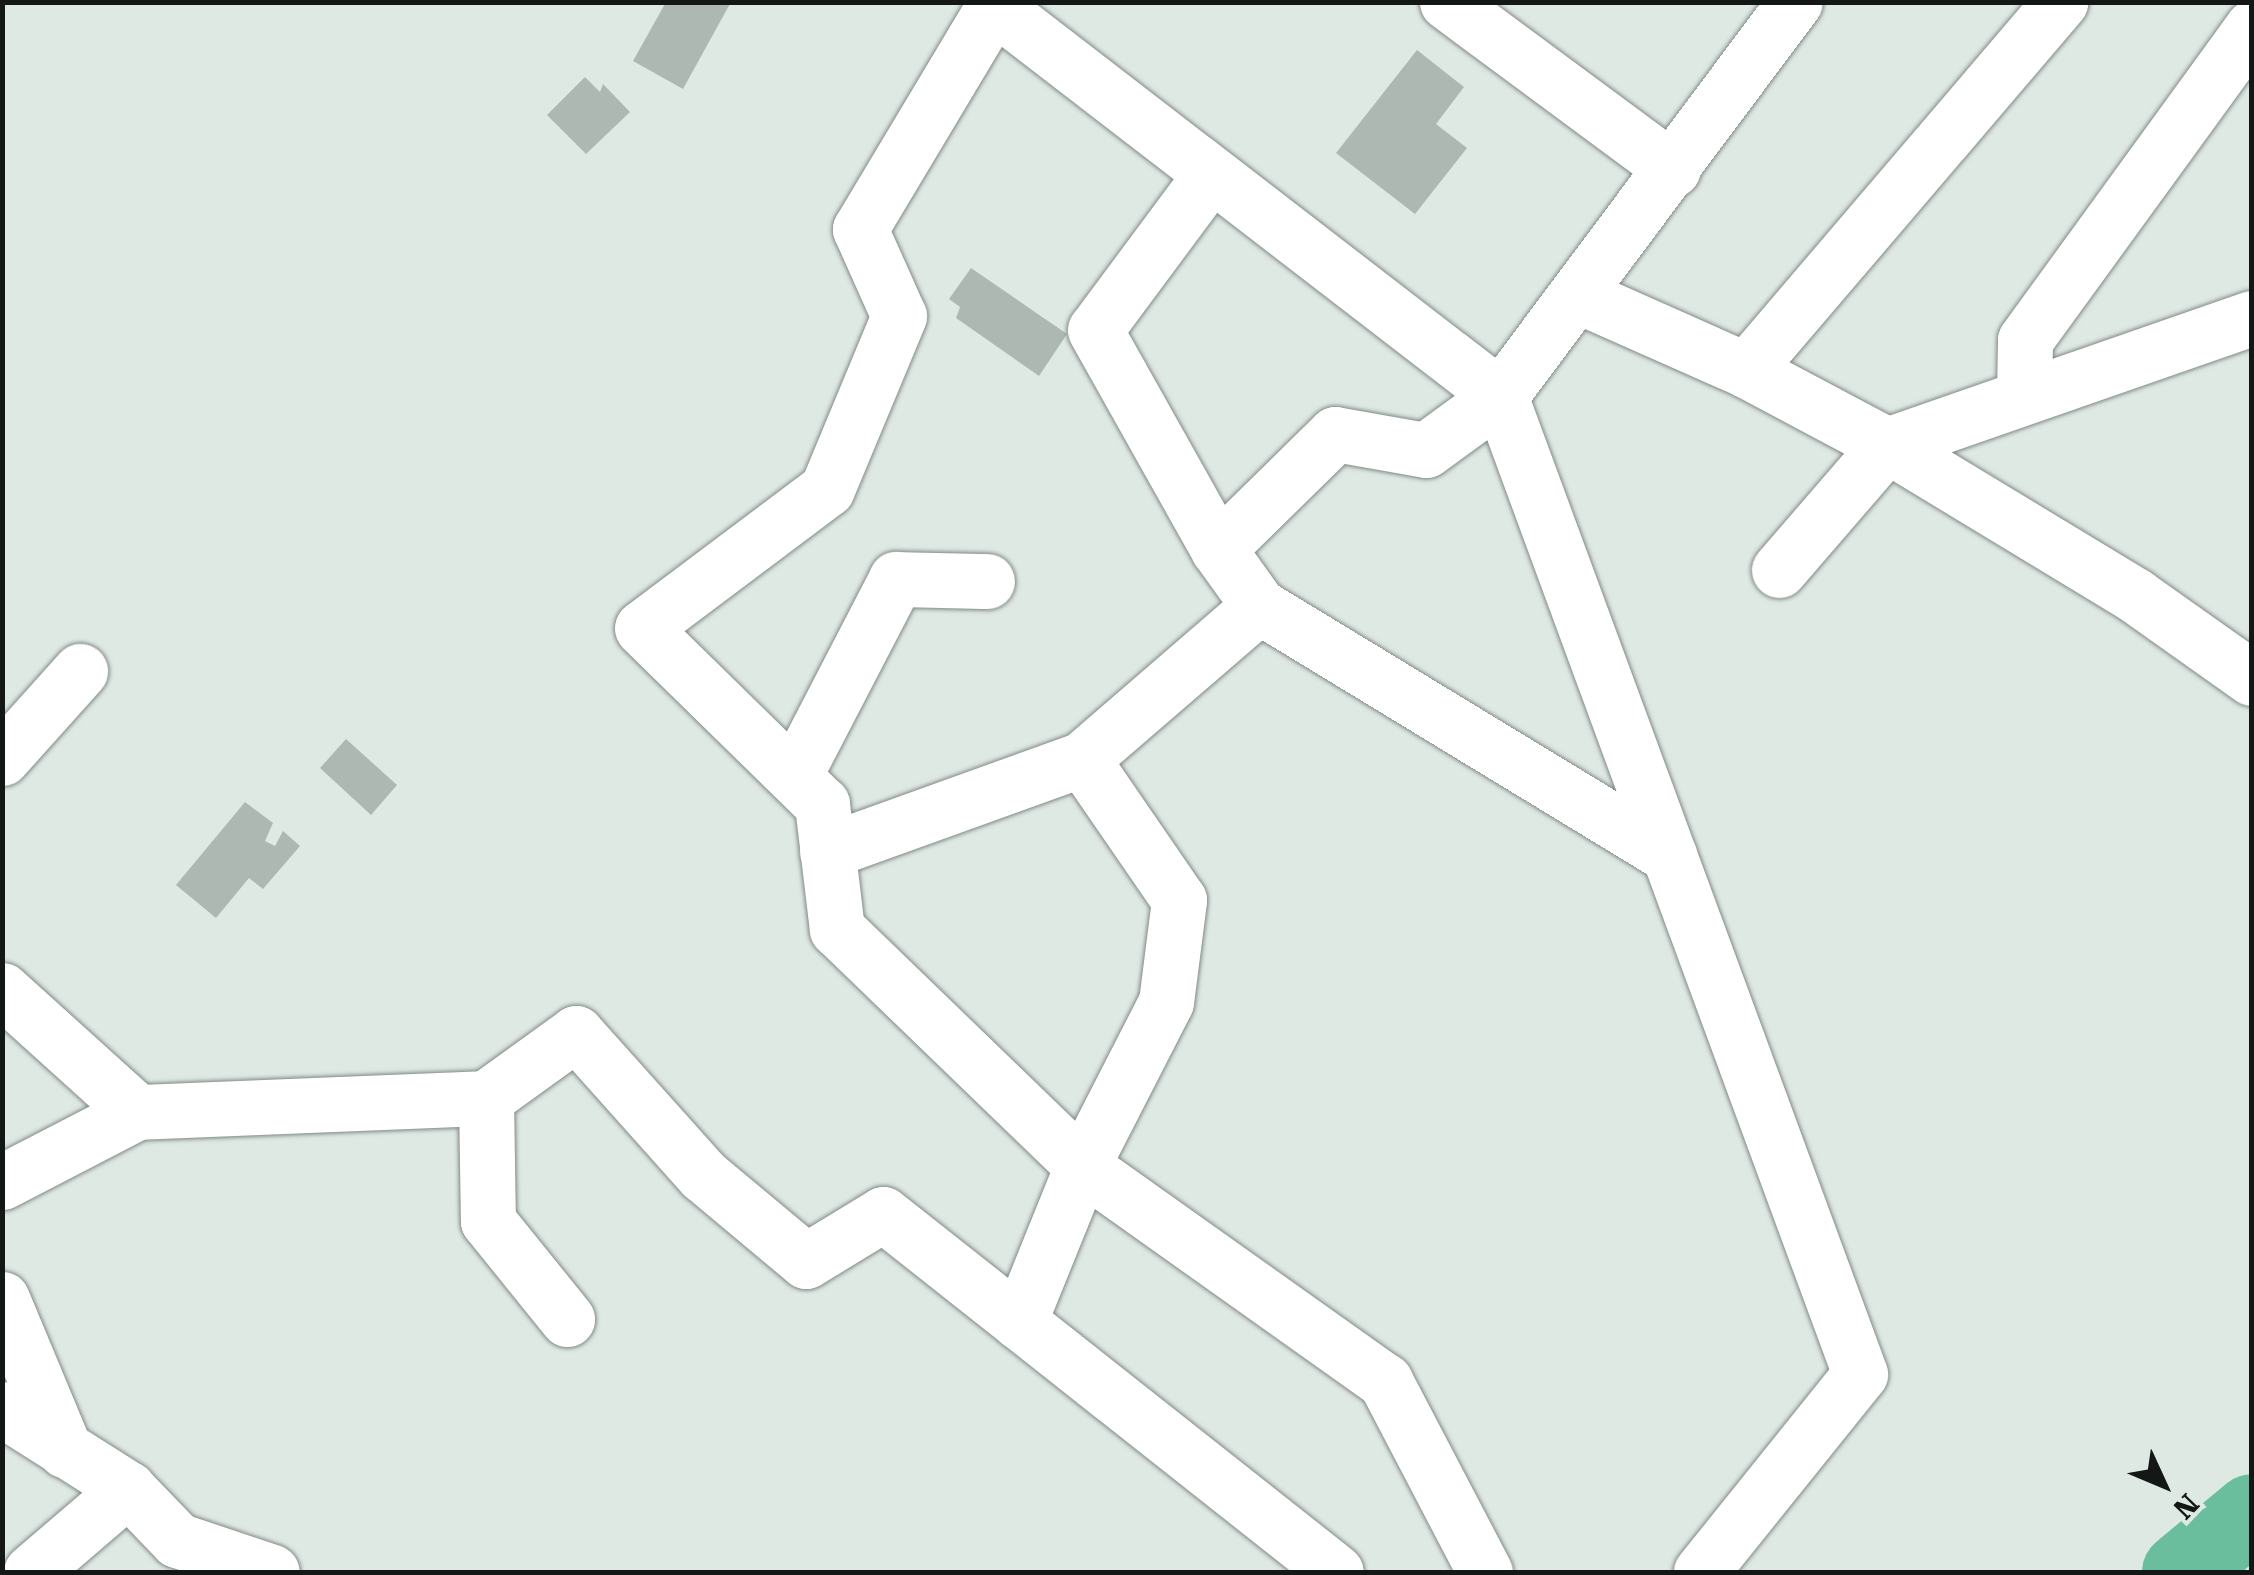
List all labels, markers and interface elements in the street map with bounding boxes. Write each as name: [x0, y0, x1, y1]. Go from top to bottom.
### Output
north arrow: [2114, 1435, 2214, 1535]
text: N: [2167, 1487, 2205, 1525]

